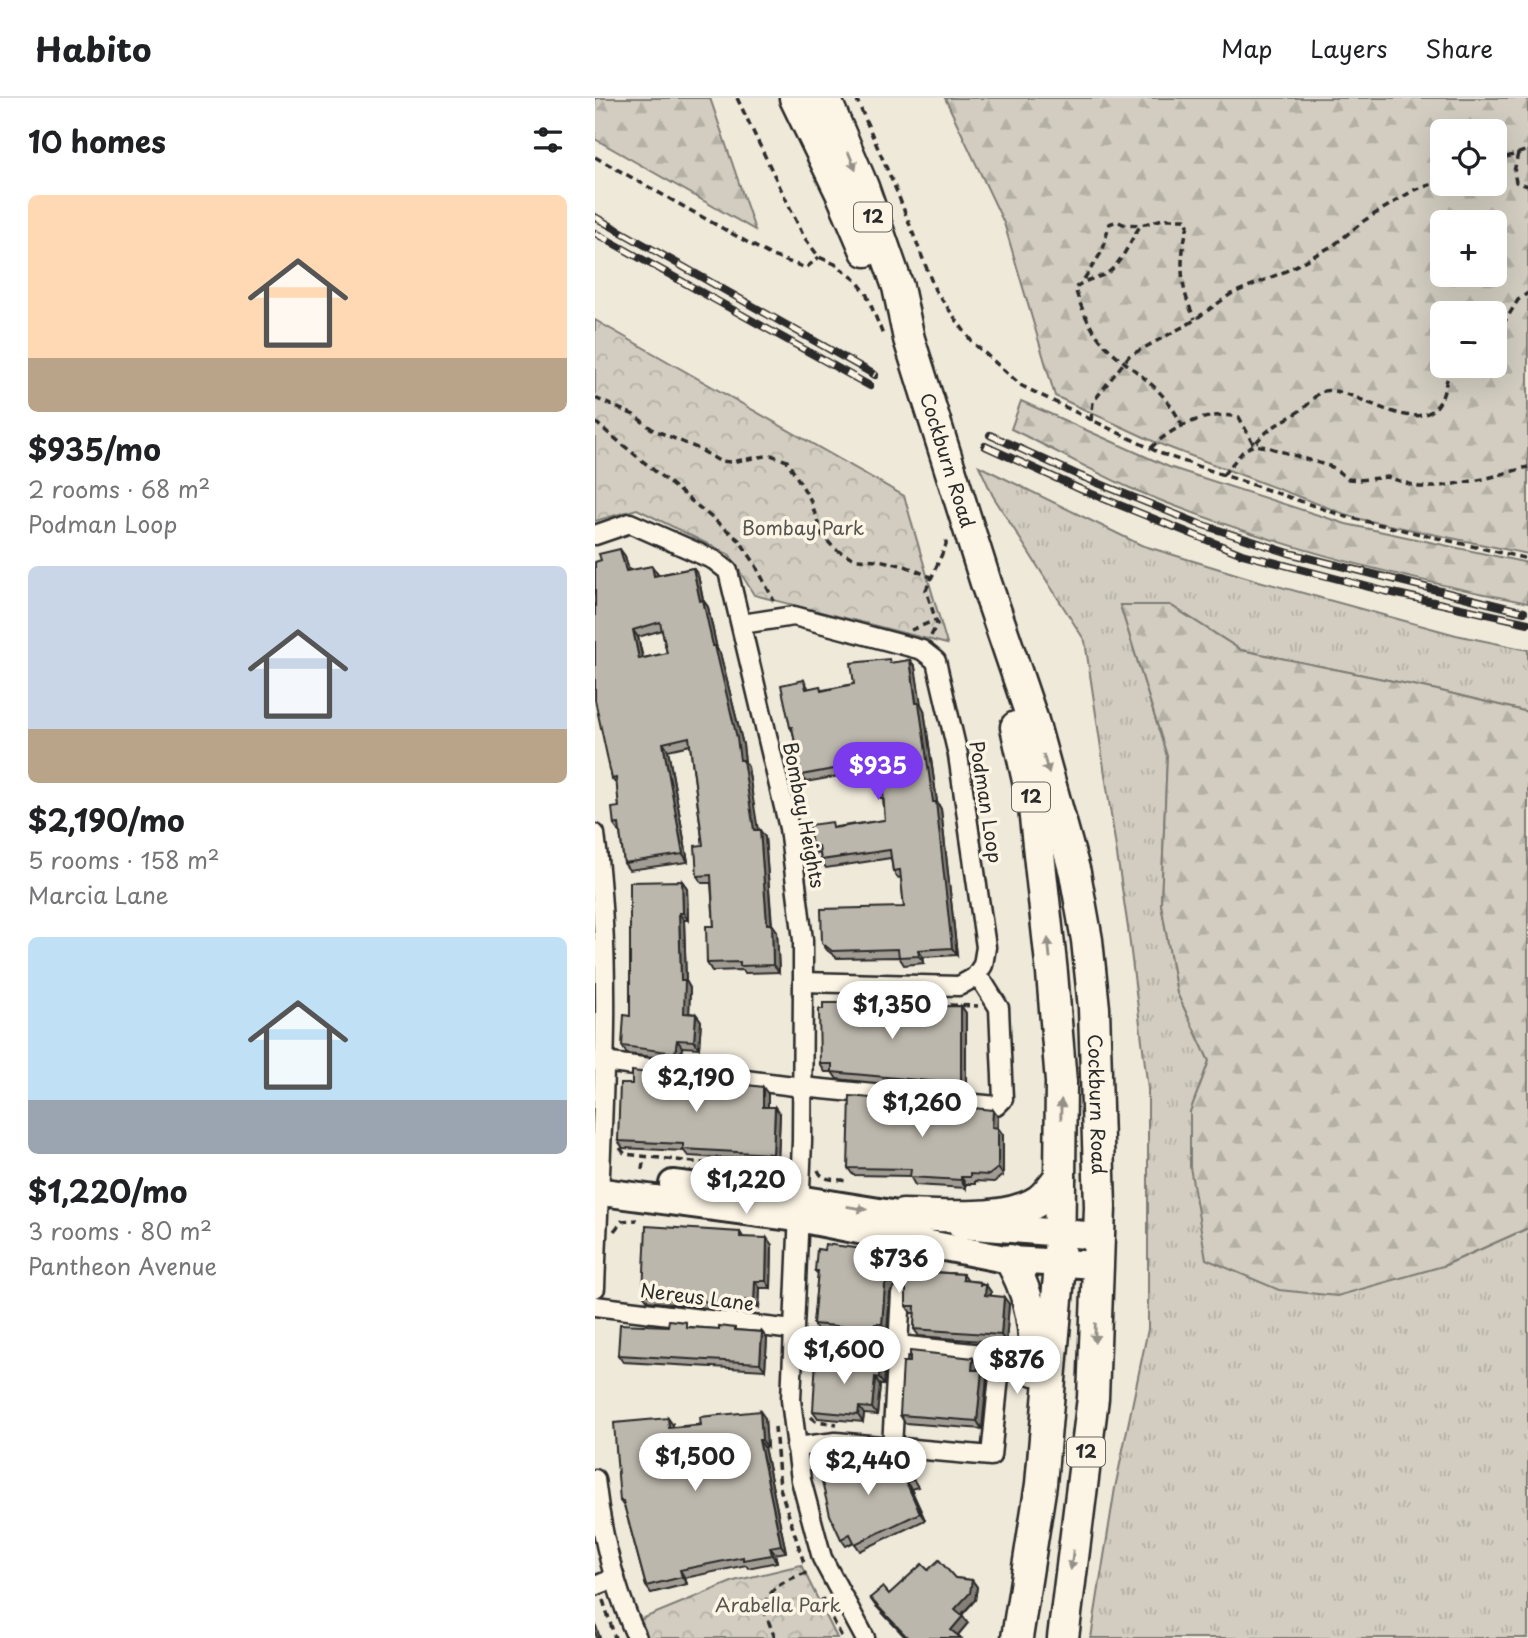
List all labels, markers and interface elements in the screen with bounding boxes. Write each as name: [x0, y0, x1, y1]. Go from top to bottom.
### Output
text: Habito: [35, 23, 151, 73]
text: Map: [1221, 30, 1272, 66]
text: Layers: [1310, 30, 1387, 66]
text: Share: [1425, 30, 1493, 66]
text: 10 homes: [28, 118, 166, 163]
map controls: [1430, 119, 1507, 378]
button: locate: [1430, 119, 1507, 196]
icon: filters: [529, 121, 567, 159]
one-way arrow: [847, 150, 858, 171]
road number: 12: [854, 202, 892, 232]
button: +: [1430, 210, 1507, 287]
icon: home: [235, 240, 361, 366]
button: −: [1430, 301, 1507, 378]
street label: Cockburn Road: [914, 389, 983, 531]
text: $935/mo: [28, 426, 161, 471]
text: 2 rooms · 68 m²: [28, 471, 210, 506]
text: Podman Loop: [28, 506, 177, 541]
park label: Bombay Park: [742, 513, 865, 541]
icon: home: [235, 611, 361, 737]
street label: Bombay Heights: [777, 739, 833, 890]
street label: Podman Loop: [964, 739, 1010, 865]
pin: $935: [837, 742, 919, 802]
text: $935: [849, 747, 907, 782]
one-way arrow: [1041, 753, 1051, 774]
road number: 12: [1012, 782, 1050, 812]
text: $2,190/mo: [28, 797, 185, 842]
text: 5 rooms · 158 m²: [28, 842, 220, 877]
text: Marcia Lane: [28, 877, 169, 912]
one-way arrow: [1044, 937, 1055, 959]
icon: home: [235, 982, 361, 1108]
pin: $1,350: [835, 982, 949, 1041]
text: $1,350: [853, 986, 931, 1021]
street label: Cockburn Road: [1082, 1034, 1114, 1175]
pin: $2,190: [639, 1054, 753, 1114]
text: $2,190: [658, 1059, 734, 1094]
pin: $1,260: [865, 1080, 979, 1139]
text: $1,260: [882, 1084, 962, 1119]
one-way arrow: [1055, 1098, 1067, 1120]
pin: $1,220: [689, 1156, 803, 1216]
text: $1,220: [706, 1161, 786, 1196]
text: $1,220/mo: [28, 1168, 188, 1213]
one-way arrow: [846, 1203, 868, 1214]
text: 3 rooms · 80 m²: [28, 1213, 212, 1248]
pin: $736: [858, 1236, 940, 1295]
text: $736: [869, 1240, 929, 1275]
text: Pantheon Avenue: [28, 1248, 217, 1283]
street label: Nereus Lane: [639, 1275, 756, 1317]
one-way arrow: [1090, 1323, 1101, 1345]
pin: $1,600: [787, 1326, 901, 1386]
text: $1,600: [804, 1331, 884, 1366]
pin: $876: [976, 1336, 1058, 1396]
text: $876: [989, 1341, 1045, 1376]
pin: $1,500: [638, 1434, 752, 1493]
road number: 12: [1067, 1437, 1105, 1466]
text: $1,500: [655, 1438, 735, 1473]
pin: $2,440: [811, 1438, 925, 1497]
text: $2,440: [825, 1442, 911, 1477]
one-way arrow: [1067, 1549, 1078, 1571]
park label: Arabella Park: [715, 1590, 841, 1618]

